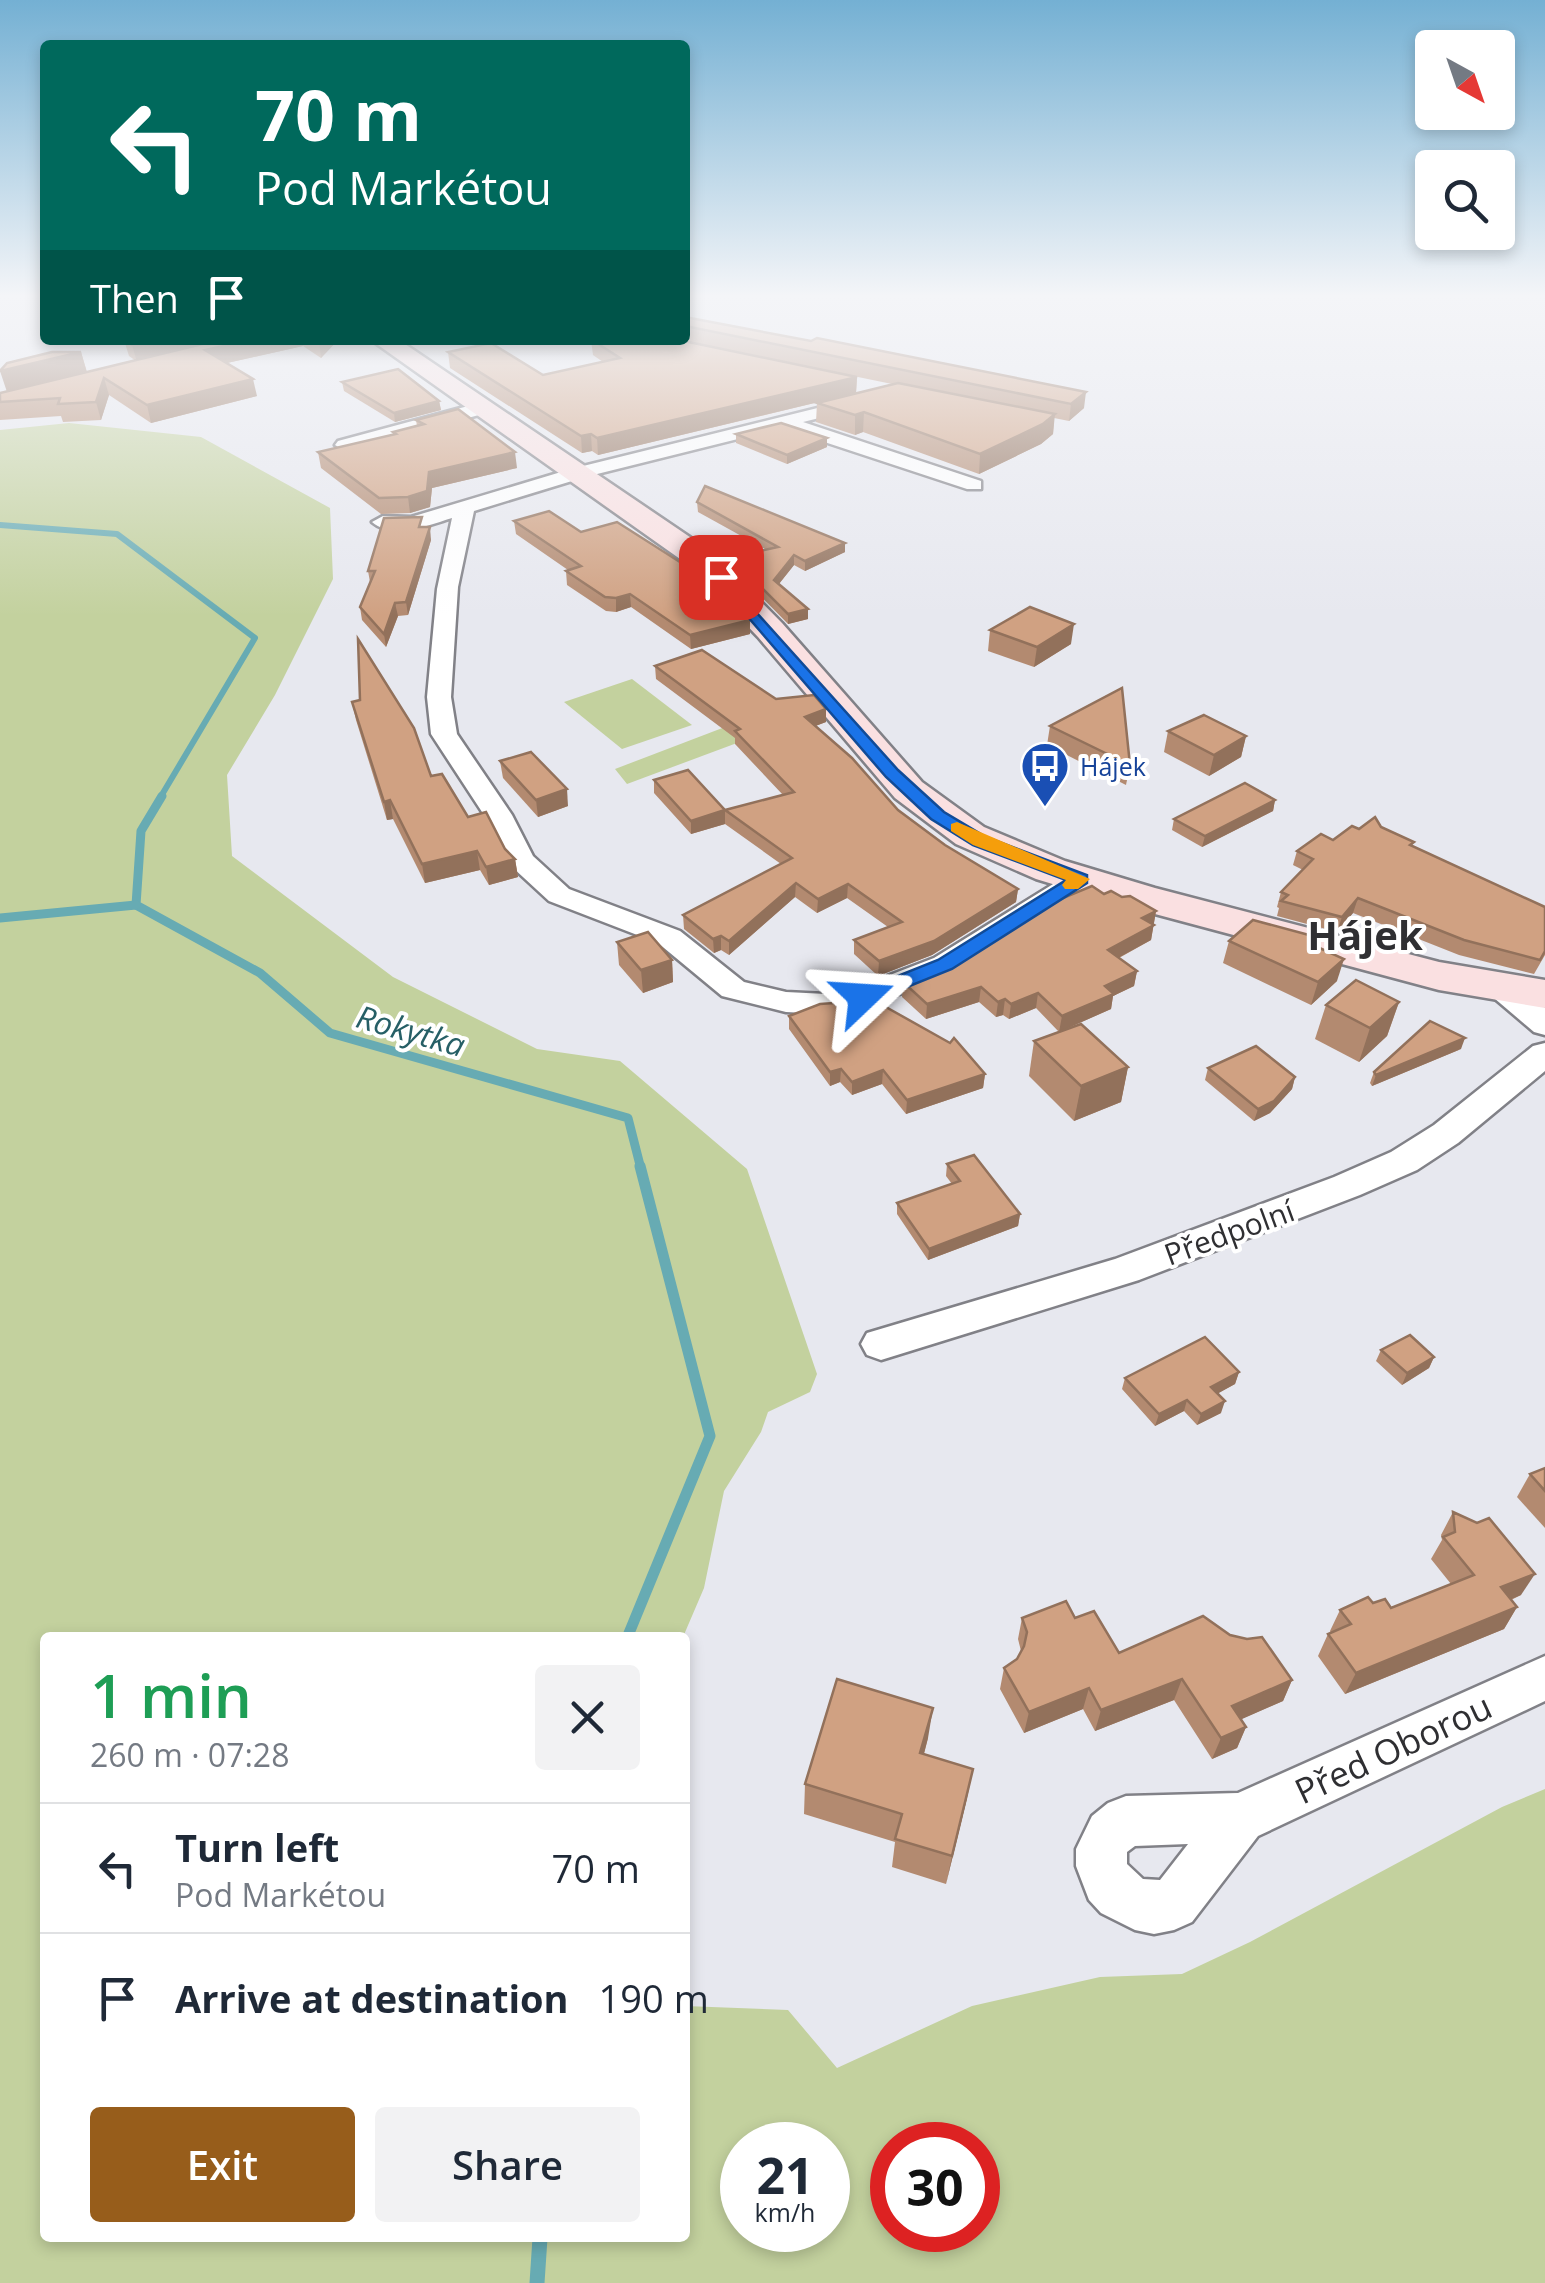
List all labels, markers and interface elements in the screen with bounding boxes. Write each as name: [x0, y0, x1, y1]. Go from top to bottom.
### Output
north arrow: [1415, 30, 1515, 130]
map controls: [1415, 30, 1515, 250]
text: 70 m: [255, 66, 422, 162]
icon: left: [90, 80, 220, 210]
button: search: [1415, 150, 1515, 250]
text: Pod Markétou: [255, 157, 552, 218]
icon: arrive: [199, 270, 254, 325]
text: Then: [90, 272, 179, 324]
pin: [679, 535, 764, 620]
icon: arrive: [694, 550, 749, 605]
bus stop icon: Hájek: [1019, 740, 1071, 808]
place label: Hájek: [1080, 749, 1146, 783]
district label: Hájek: [1307, 907, 1423, 962]
position arrow: [811, 945, 915, 1049]
water label: Rokytka: [352, 994, 470, 1066]
street label: Předpolní: [1158, 1189, 1301, 1274]
text: 1 min: [90, 1654, 252, 1736]
button: close: [535, 1665, 640, 1770]
street label: Před Oborou: [1287, 1682, 1499, 1814]
text: 260 m · 07:28: [90, 1733, 289, 1776]
text: Turn left: [175, 1821, 339, 1873]
icon: left: [90, 1841, 145, 1896]
text: 70 m: [551, 1842, 640, 1894]
text: Pod Markétou: [175, 1873, 386, 1916]
icon: arrive: [90, 1971, 145, 2026]
text: Arrive at destination: [175, 1972, 569, 2024]
text: 190 m: [599, 1972, 709, 2024]
button: Exit: [90, 2107, 355, 2222]
button: Share: [375, 2107, 640, 2222]
speed limit sign: 30: [870, 2122, 1000, 2252]
text: 21: [756, 2141, 814, 2209]
text: km/h: [755, 2195, 815, 2229]

